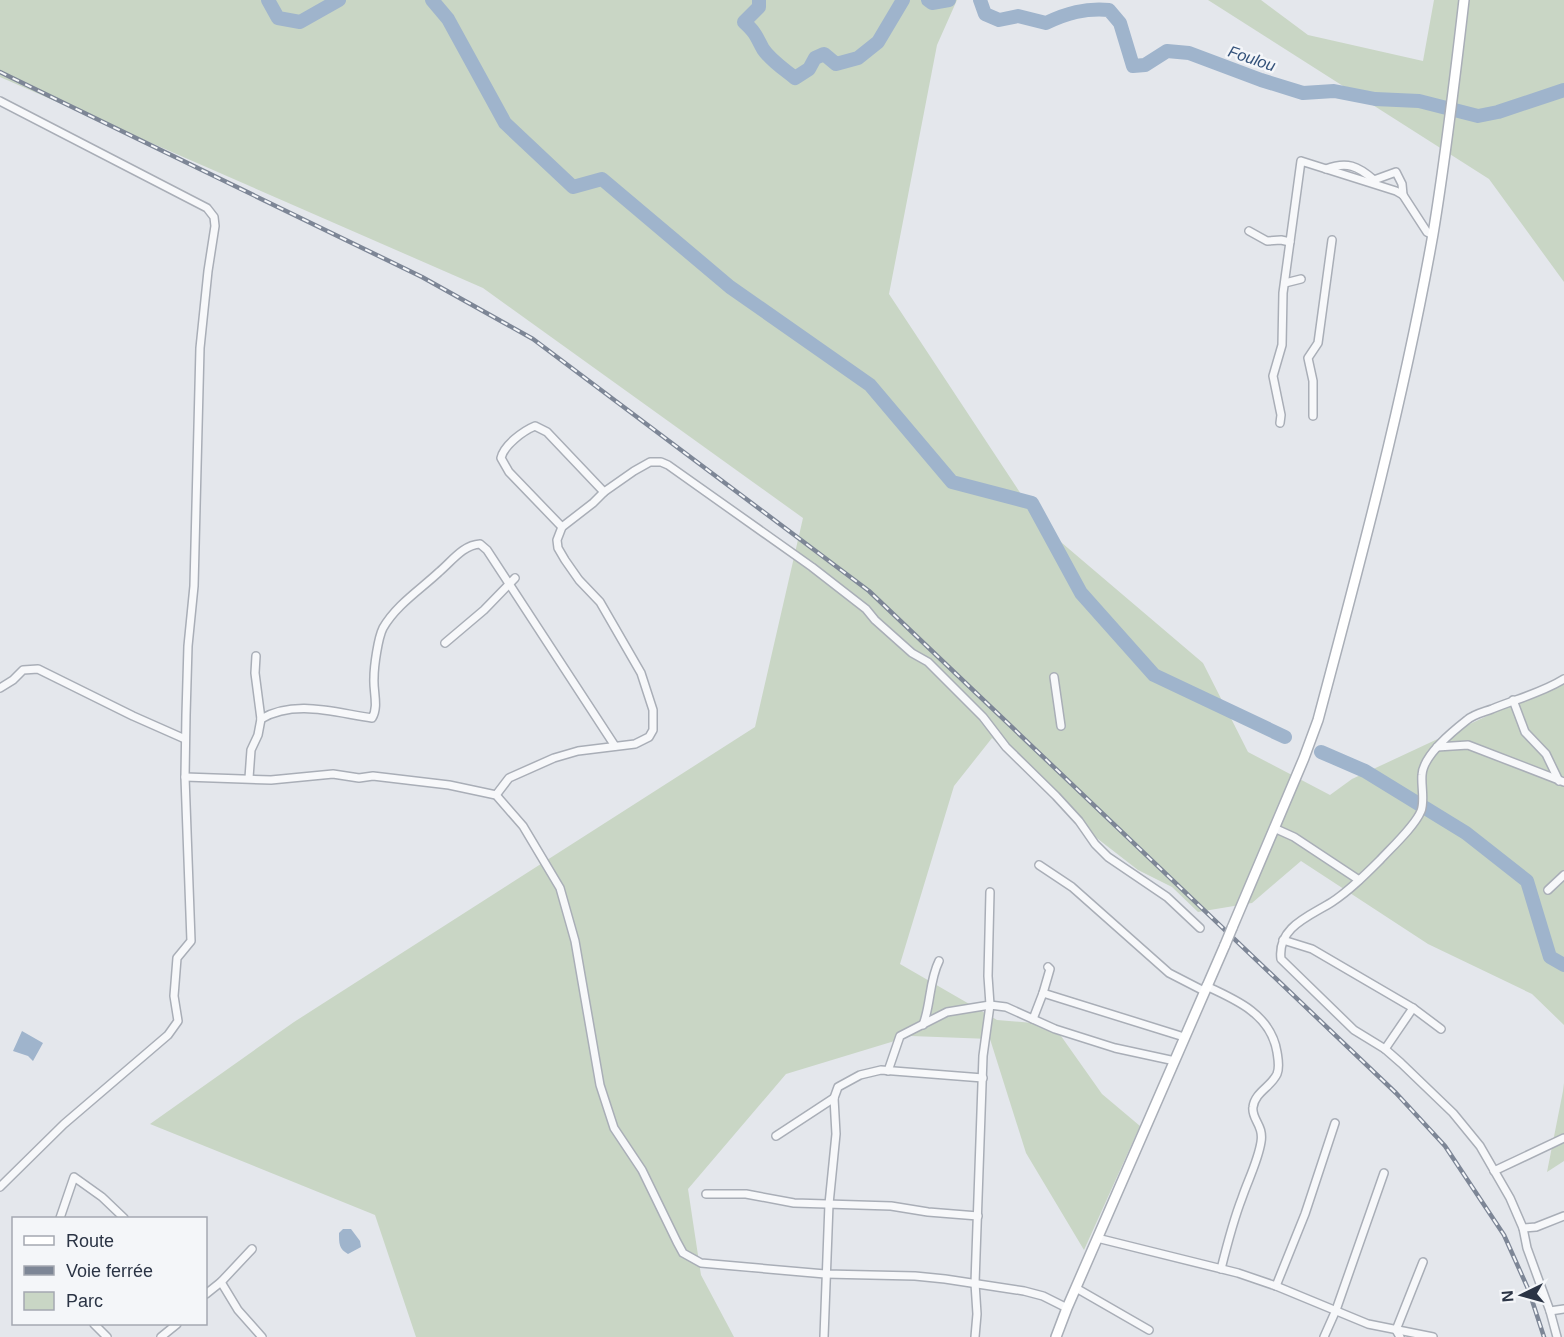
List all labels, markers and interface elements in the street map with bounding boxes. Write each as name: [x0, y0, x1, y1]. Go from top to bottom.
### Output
water label: Foulou: [1226, 42, 1278, 75]
legend: [12, 1217, 207, 1325]
text: Route: [66, 1231, 114, 1251]
text: Voie ferrée: [66, 1261, 153, 1281]
north arrow: [1492, 1265, 1552, 1325]
text: N: [1499, 1290, 1517, 1303]
text: Parc: [66, 1291, 103, 1311]

